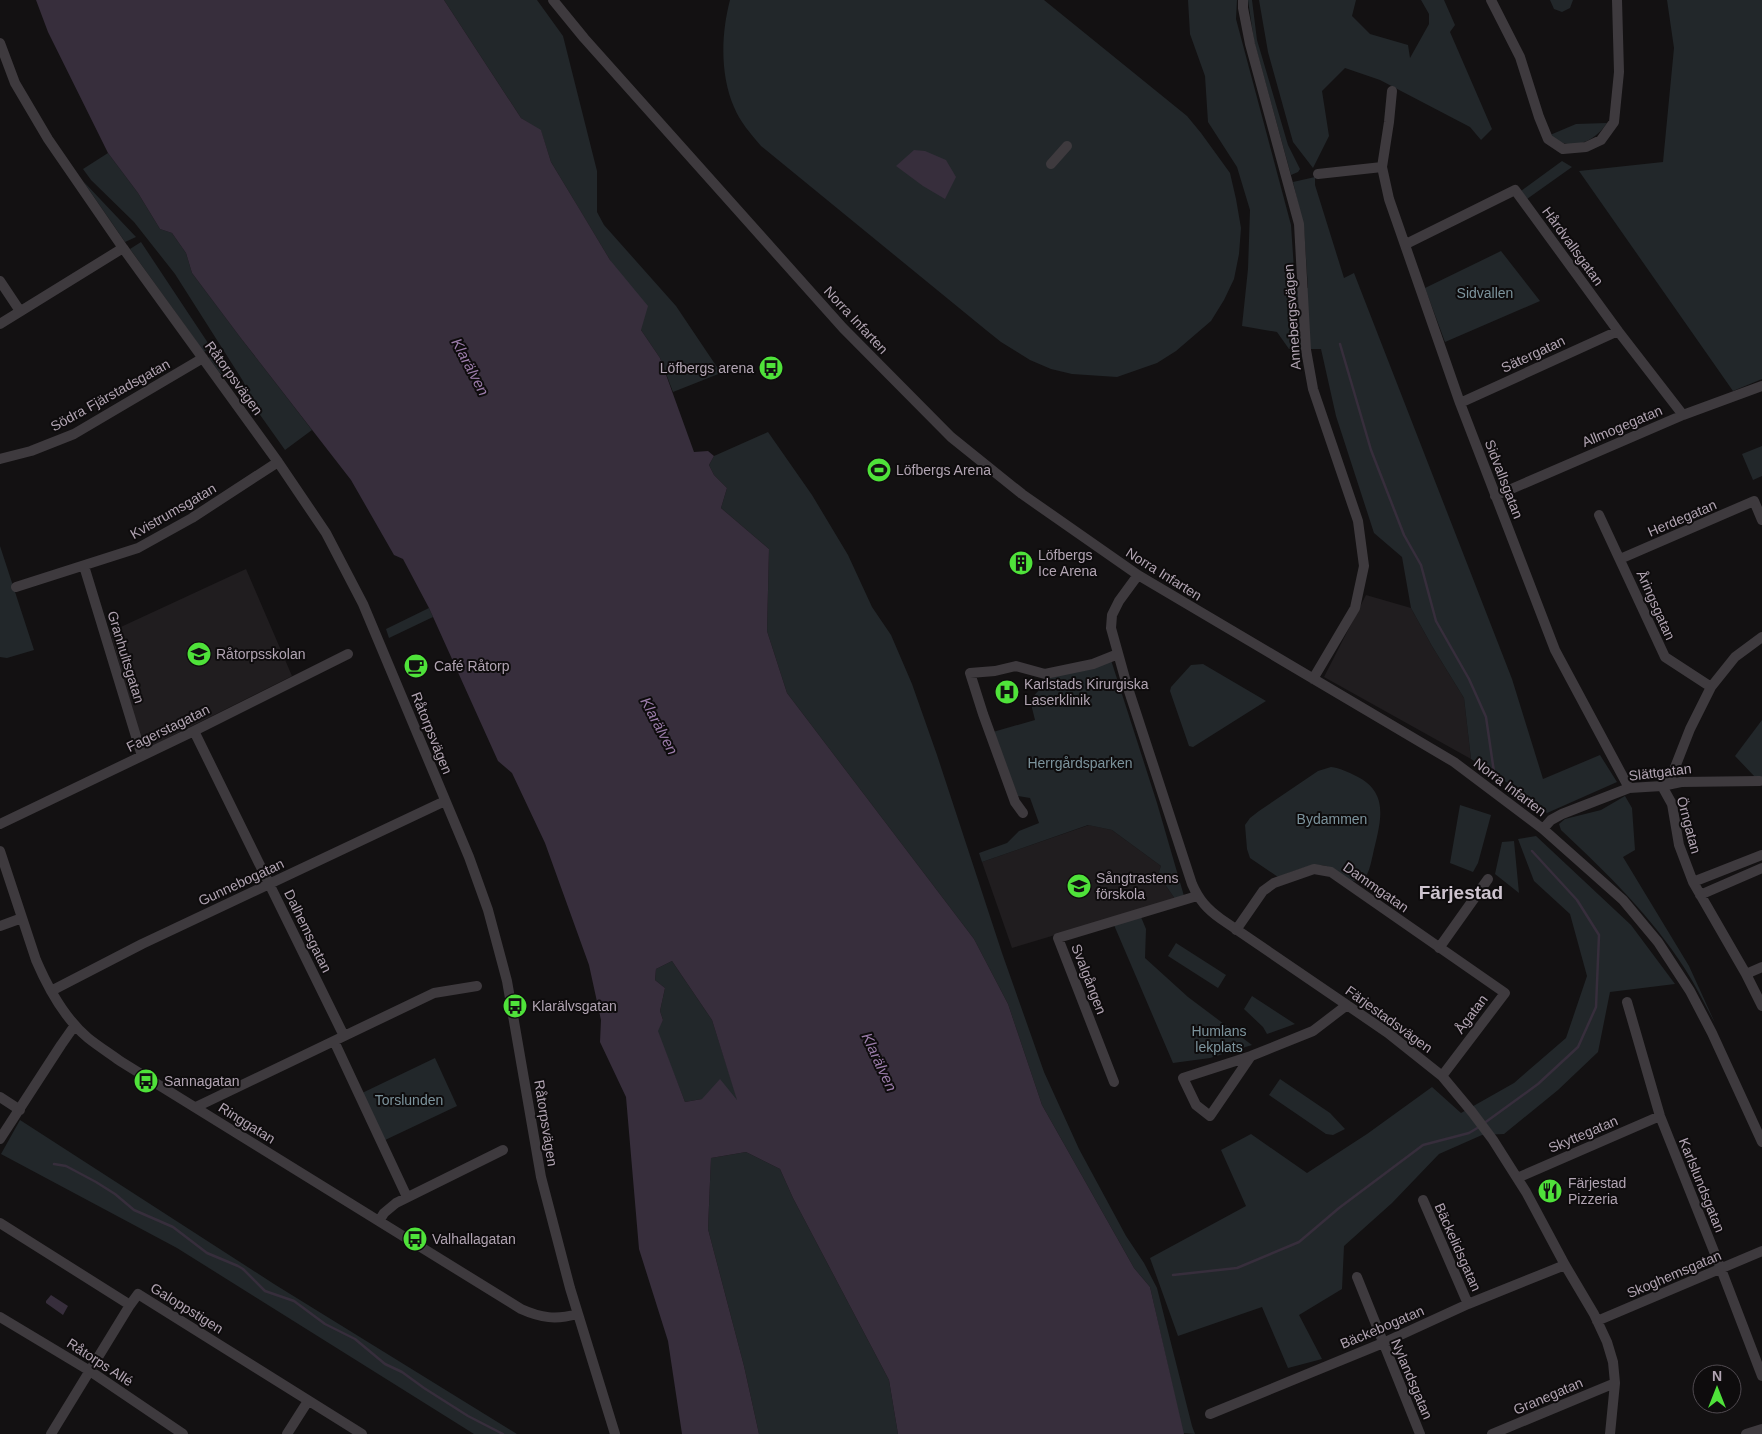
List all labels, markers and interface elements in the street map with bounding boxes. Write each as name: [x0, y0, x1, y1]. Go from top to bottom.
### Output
street label: Hårdvallsgatan: [1539, 204, 1607, 288]
street label: Annebergsvägen: [1280, 264, 1304, 370]
street label: Norra Infarten: [821, 283, 891, 357]
park label: Sidvallen: [1457, 285, 1513, 301]
street label: Sätergatan: [1499, 332, 1567, 376]
water label: Klarälven: [448, 335, 493, 398]
street label: Råtorpsvägen: [202, 338, 266, 418]
bus stop icon: Löfbergs arena: [758, 355, 784, 381]
street label: Södra Fjärstadsgatan: [48, 356, 172, 434]
place label: Löfbergs arena: [660, 360, 754, 376]
street label: Allmogegatan: [1579, 402, 1665, 450]
street label: Sidvallsgatan: [1482, 437, 1526, 521]
sports icon: Löfbergs Arena: [866, 457, 892, 483]
place label: Löfbergs Arena: [896, 462, 991, 478]
street label: Kvistrumsgatan: [127, 480, 219, 542]
street label: Herdegatan: [1645, 496, 1719, 540]
street label: Norra Infarten: [1123, 544, 1205, 604]
place label: Löfbergs Ice Arena: [1038, 547, 1097, 579]
building icon: Löfbergs Ice Arena: [1008, 550, 1034, 576]
street label: Åringsgatan: [1633, 568, 1679, 642]
street label: Granhultsgatan: [104, 609, 148, 705]
school or university icon: Råtorpsskolan: [186, 641, 212, 667]
place label: Råtorpsskolan: [216, 646, 306, 662]
cafe icon: Café Råtorp: [403, 653, 429, 679]
place label: Café Råtorp: [434, 658, 510, 674]
place label: Karlstads Kirurgiska Laserklinik: [1024, 676, 1149, 708]
hospital icon: Karlstads Kirurgiska Laserklinik: [994, 679, 1020, 705]
street label: Råtorpsvägen: [408, 690, 456, 776]
water label: Klarälven: [637, 694, 682, 757]
street label: Fagerstagatan: [124, 701, 212, 755]
park label: Herrgårdsparken: [1027, 755, 1133, 771]
street label: Norra Infarten: [1471, 755, 1549, 819]
street label: Slättgatan: [1628, 760, 1692, 784]
street label: Örngatan: [1674, 794, 1705, 855]
park label: Bydammen: [1297, 811, 1367, 827]
street label: Gunnebogatan: [196, 855, 286, 909]
street label: Dammgatan: [1340, 859, 1412, 915]
place label: Sångtrastens förskola: [1096, 870, 1179, 902]
school or university icon: Sångtrastens förskola: [1066, 873, 1092, 899]
district label: Färjestad: [1419, 882, 1503, 903]
street label: Dalhemsgatan: [281, 887, 335, 975]
street label: Svalgången: [1068, 942, 1110, 1016]
street label: Färjestadsvägen: [1342, 982, 1436, 1056]
street label: Ågatan: [1451, 991, 1491, 1037]
bus stop icon: Klarälvsgatan: [502, 993, 528, 1019]
place label: Klarälvsgatan: [532, 998, 617, 1014]
park label: Humlans lekplats: [1191, 1023, 1247, 1055]
water label: Klarälven: [859, 1030, 900, 1094]
bus stop icon: Sannagatan: [133, 1068, 159, 1094]
place label: Sannagatan: [164, 1073, 240, 1089]
street label: Råtorpsvägen: [531, 1079, 561, 1167]
park label: Torslunden: [375, 1092, 443, 1108]
street label: Ringgatan: [216, 1099, 278, 1147]
street label: Skyttegatan: [1546, 1112, 1620, 1156]
street label: Karlslundsgatan: [1676, 1135, 1728, 1235]
place label: Färjestad Pizzeria: [1568, 1175, 1626, 1207]
restaurant icon: Färjestad Pizzeria: [1537, 1178, 1563, 1204]
street label: Bäckelidsgatan: [1431, 1200, 1485, 1294]
bus stop icon: Valhallagatan: [402, 1226, 428, 1252]
place label: Valhallagatan: [432, 1231, 516, 1247]
street label: Skoghemsgatan: [1624, 1247, 1724, 1301]
street label: Galoppstigen: [148, 1279, 226, 1337]
street label: Bäckebogatan: [1338, 1302, 1426, 1352]
street label: Råtorps Allé: [64, 1335, 136, 1389]
street label: Nylandsgatan: [1388, 1336, 1436, 1422]
north arrow: [1692, 1364, 1742, 1414]
text: N: [1712, 1368, 1722, 1384]
street label: Granegatan: [1511, 1374, 1585, 1418]

